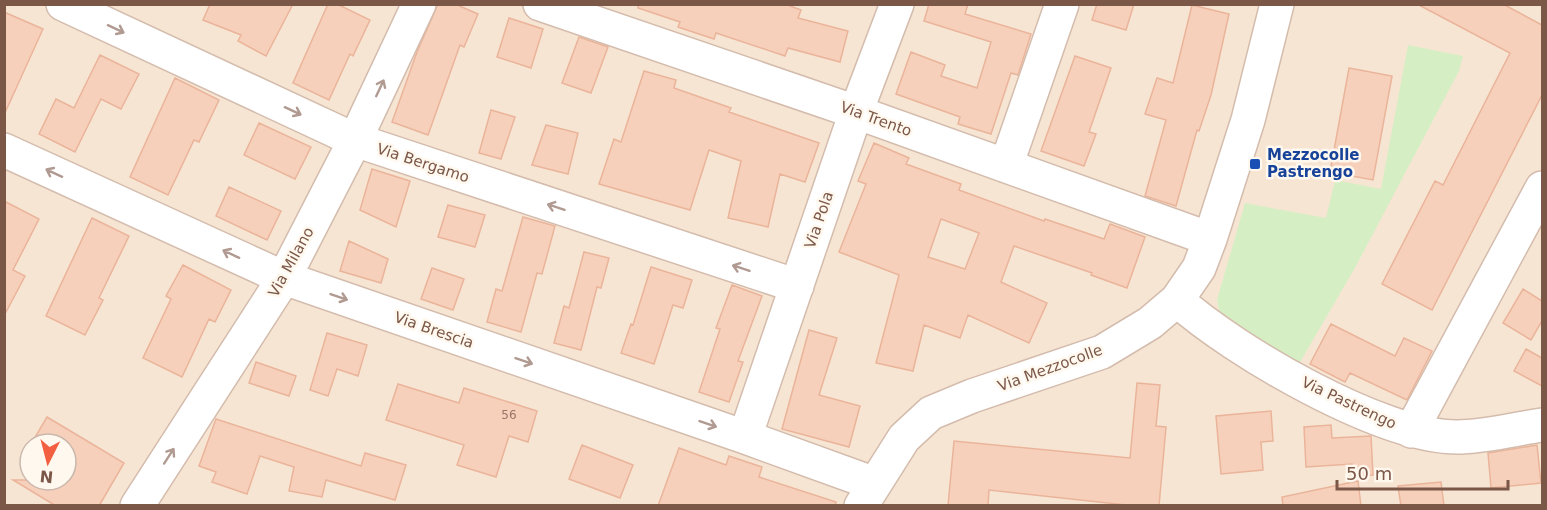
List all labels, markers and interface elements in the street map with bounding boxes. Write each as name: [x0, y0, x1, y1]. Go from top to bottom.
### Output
one-way arrow: [107, 25, 125, 36]
one-way arrow: [375, 79, 387, 97]
street label: Via Trento: [838, 98, 914, 140]
one-way arrow: [283, 106, 301, 118]
street label: Via Bergamo: [375, 140, 471, 186]
place label: Mezzocolle Pastrengo: [1267, 146, 1360, 181]
marker: Mezzocolle Pastrengo: [1248, 157, 1262, 171]
one-way arrow: [45, 166, 63, 178]
street label: Via Pola: [801, 189, 837, 251]
one-way arrow: [547, 200, 566, 211]
street label: Via Milano: [264, 224, 318, 300]
one-way arrow: [222, 248, 240, 259]
one-way arrow: [732, 261, 751, 272]
one-way arrow: [329, 293, 348, 304]
street label: Via Brescia: [392, 308, 476, 352]
street label: Via Mezzocolle: [995, 341, 1105, 395]
one-way arrow: [514, 356, 533, 367]
street label: Via Pastrengo: [1299, 373, 1399, 433]
house number: 56: [501, 408, 517, 422]
one-way arrow: [698, 420, 717, 431]
north arrow: [18, 432, 78, 492]
one-way arrow: [162, 448, 175, 465]
scale bar: [1337, 453, 1508, 491]
text: 50 m: [1346, 463, 1392, 484]
text: N: [39, 466, 54, 487]

